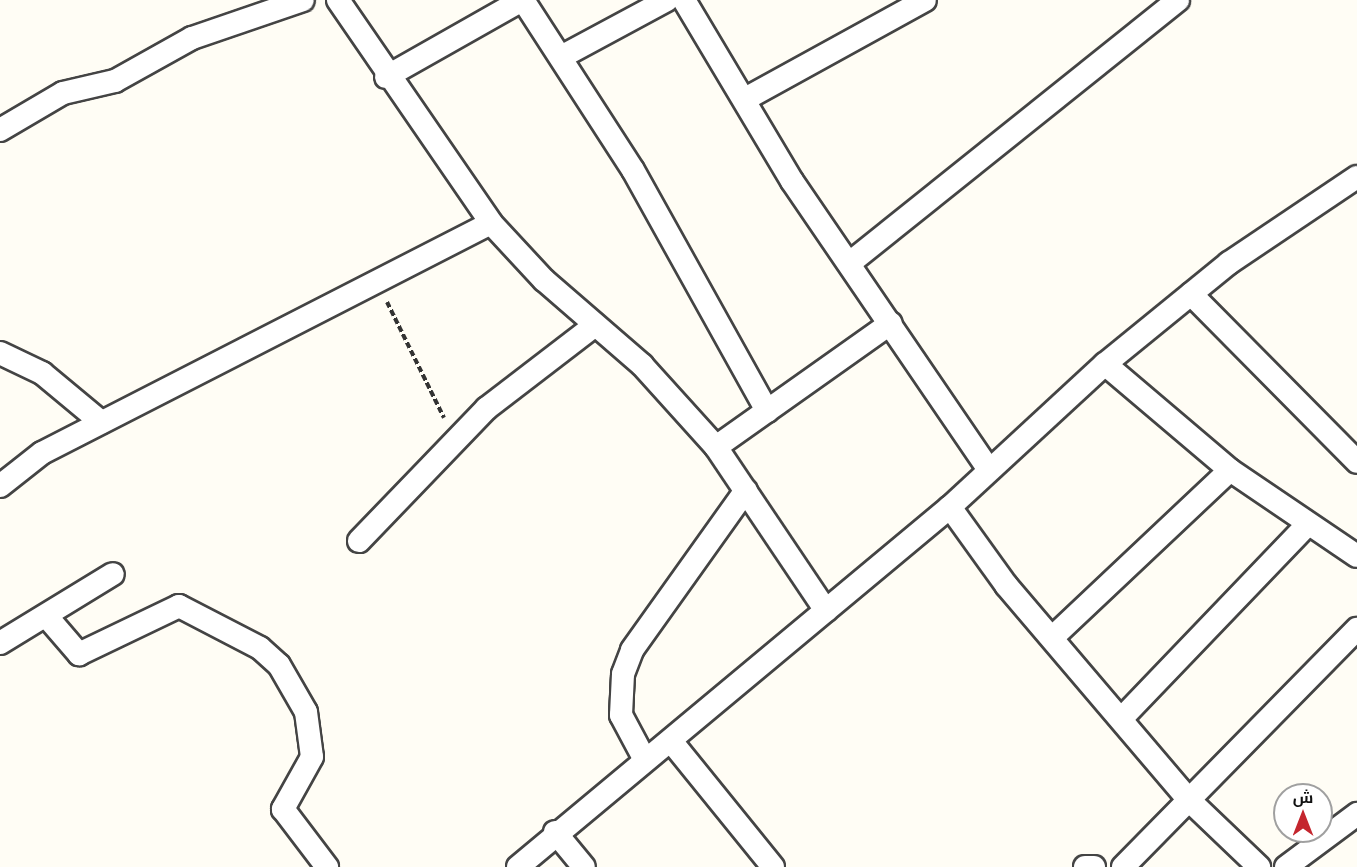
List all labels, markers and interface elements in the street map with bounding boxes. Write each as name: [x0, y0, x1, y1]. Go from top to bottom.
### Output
text: ش: [1293, 782, 1313, 812]
north arrow: [1273, 783, 1333, 843]

